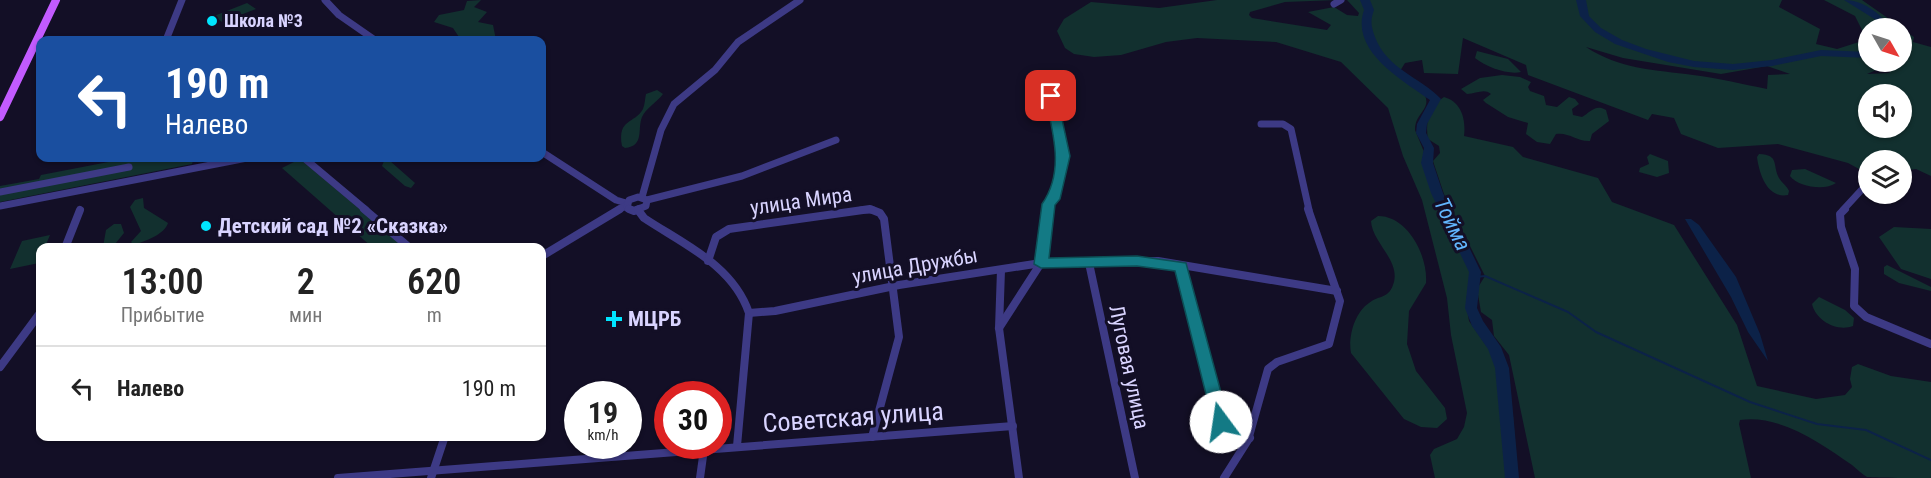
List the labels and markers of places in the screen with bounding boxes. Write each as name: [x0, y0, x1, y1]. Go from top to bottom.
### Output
place label: Школа №3: [224, 10, 303, 31]
marker: Школа №3: [205, 14, 219, 28]
pin: [1025, 70, 1076, 121]
place label: Детский сад №2 «Сказка»: [218, 214, 448, 238]
marker: Детский сад №2 «Сказка»: [199, 219, 213, 233]
place label: МЦРБ: [628, 307, 681, 331]
marker: МЦРБ: [605, 310, 623, 328]

